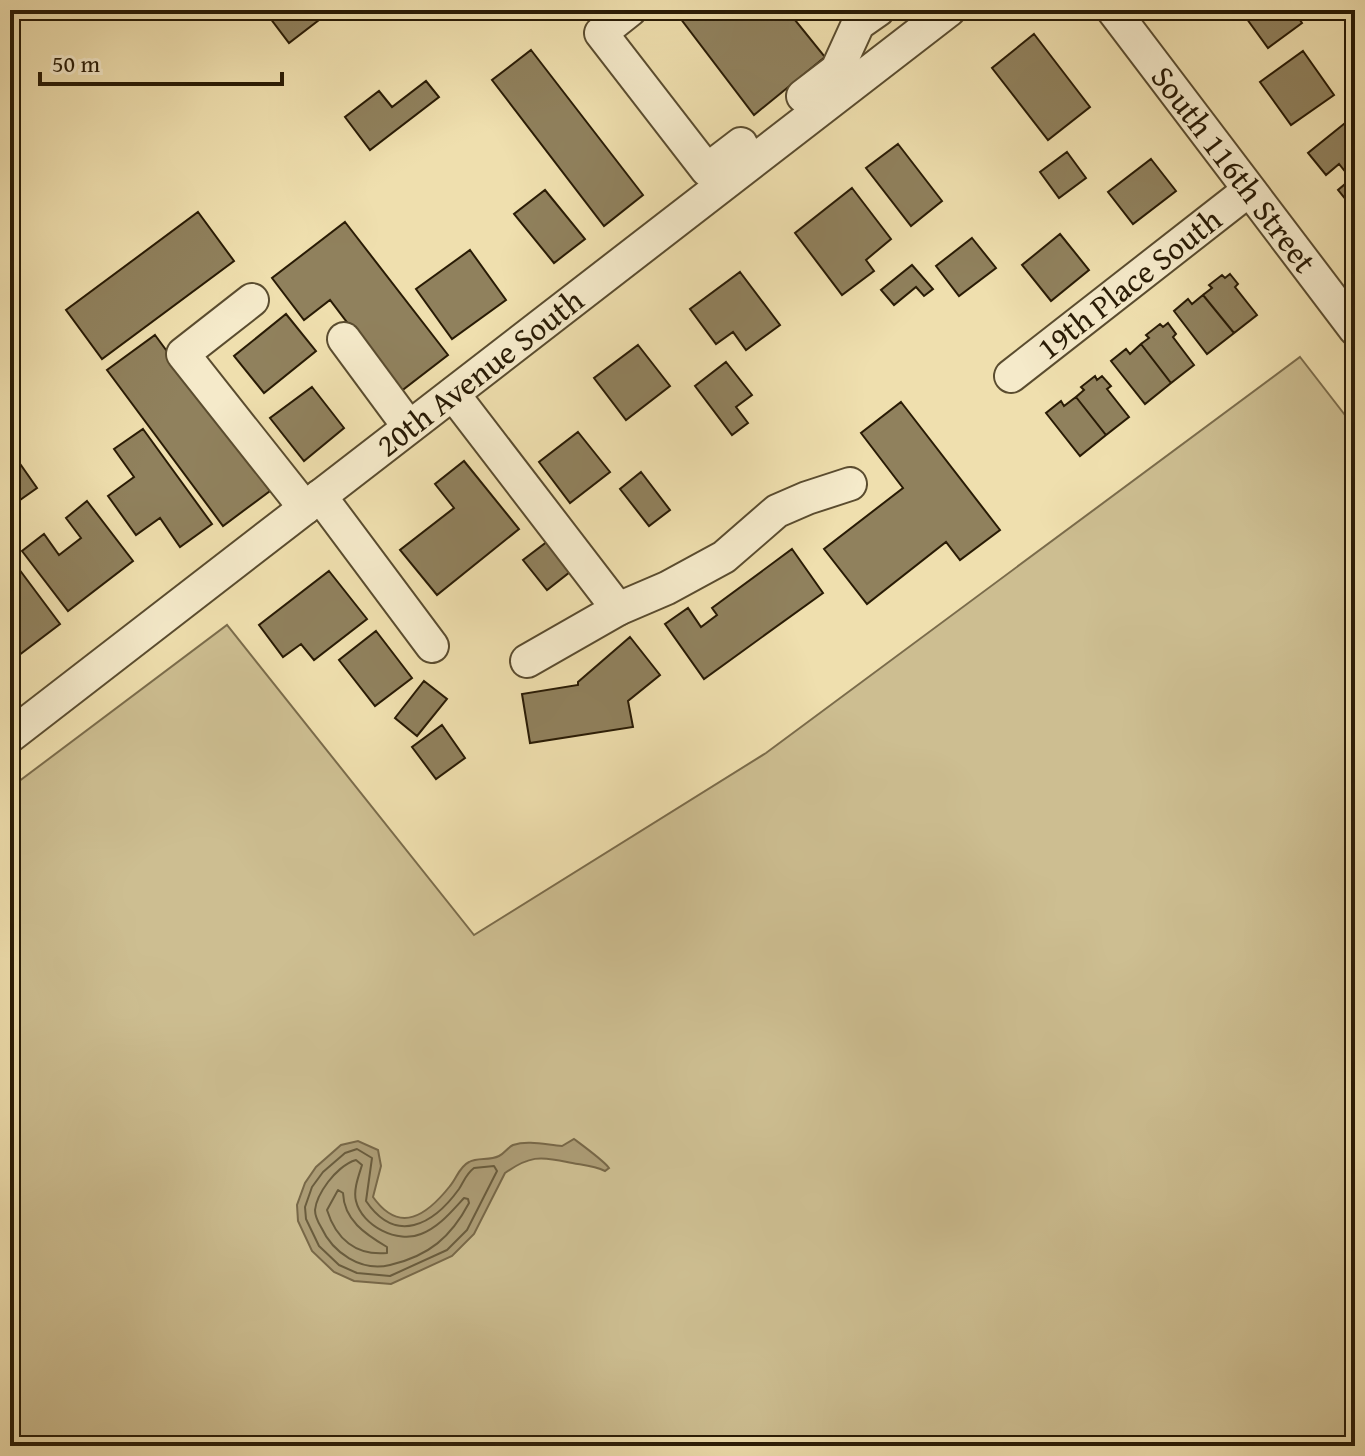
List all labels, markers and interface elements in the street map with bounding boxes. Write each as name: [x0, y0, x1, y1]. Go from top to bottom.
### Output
scale bar: [40, 36, 282, 86]
text: 50 m: [52, 46, 100, 81]
street label: South 116th Street: [1140, 56, 1328, 282]
street label: 19th Place South: [1026, 196, 1231, 370]
street label: 20th Avenue South: [366, 277, 593, 468]

